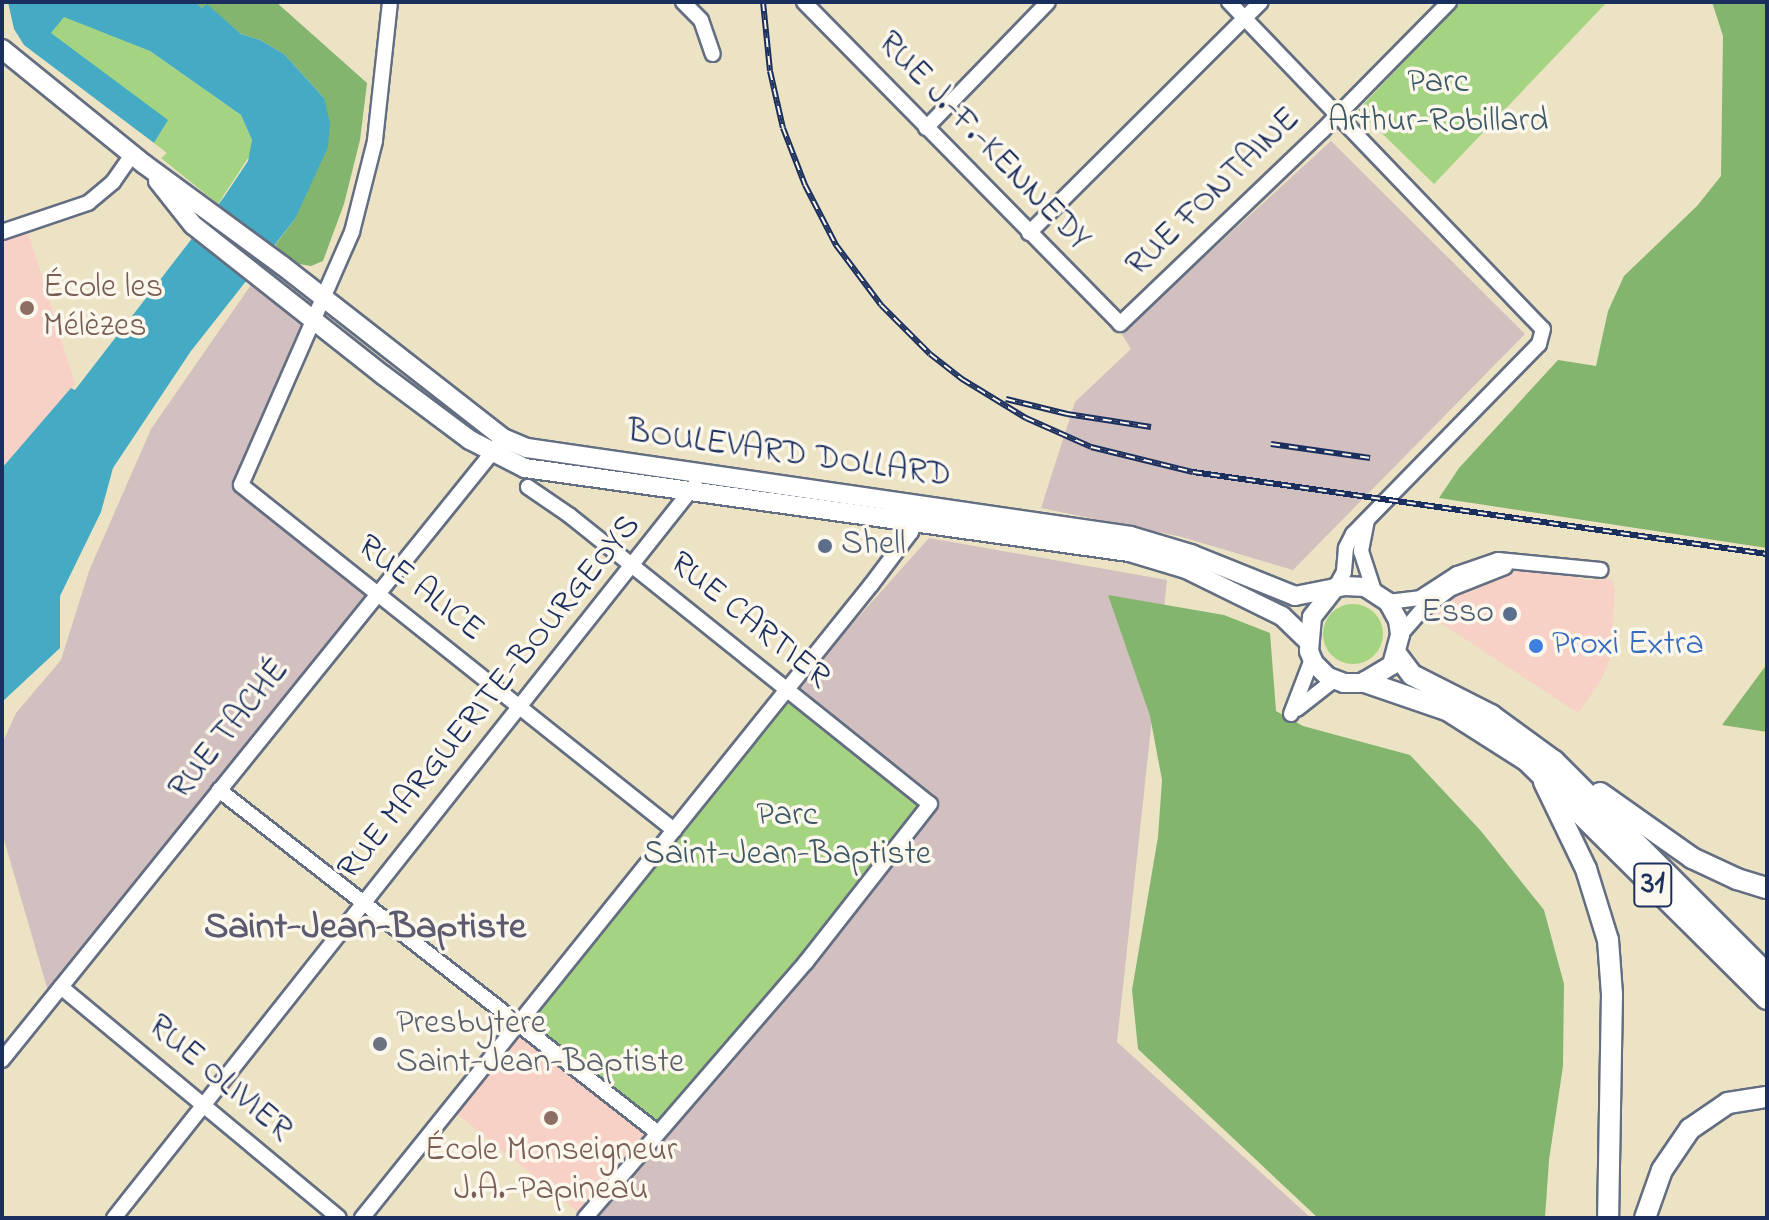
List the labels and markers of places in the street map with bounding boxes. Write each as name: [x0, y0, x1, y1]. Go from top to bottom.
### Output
place label: École les Mélèzes: [43, 268, 163, 348]
marker: École les Mélèzes: [18, 299, 36, 317]
place label: Shell: [841, 526, 906, 566]
marker: Shell: [816, 537, 834, 555]
place label: Esso: [1421, 594, 1494, 634]
marker: Esso: [1501, 605, 1519, 623]
place label: Proxi Extra: [1552, 626, 1704, 666]
marker: Proxi Extra: [1527, 637, 1545, 655]
place label: Presbytère Saint-Jean-Baptiste: [396, 1004, 684, 1084]
marker: Presbytère Saint-Jean-Baptiste: [371, 1035, 389, 1053]
marker: École Monseigneur J.A.-Papineau: [542, 1109, 560, 1127]
place label: École Monseigneur J.A.-Papineau: [425, 1131, 677, 1210]

